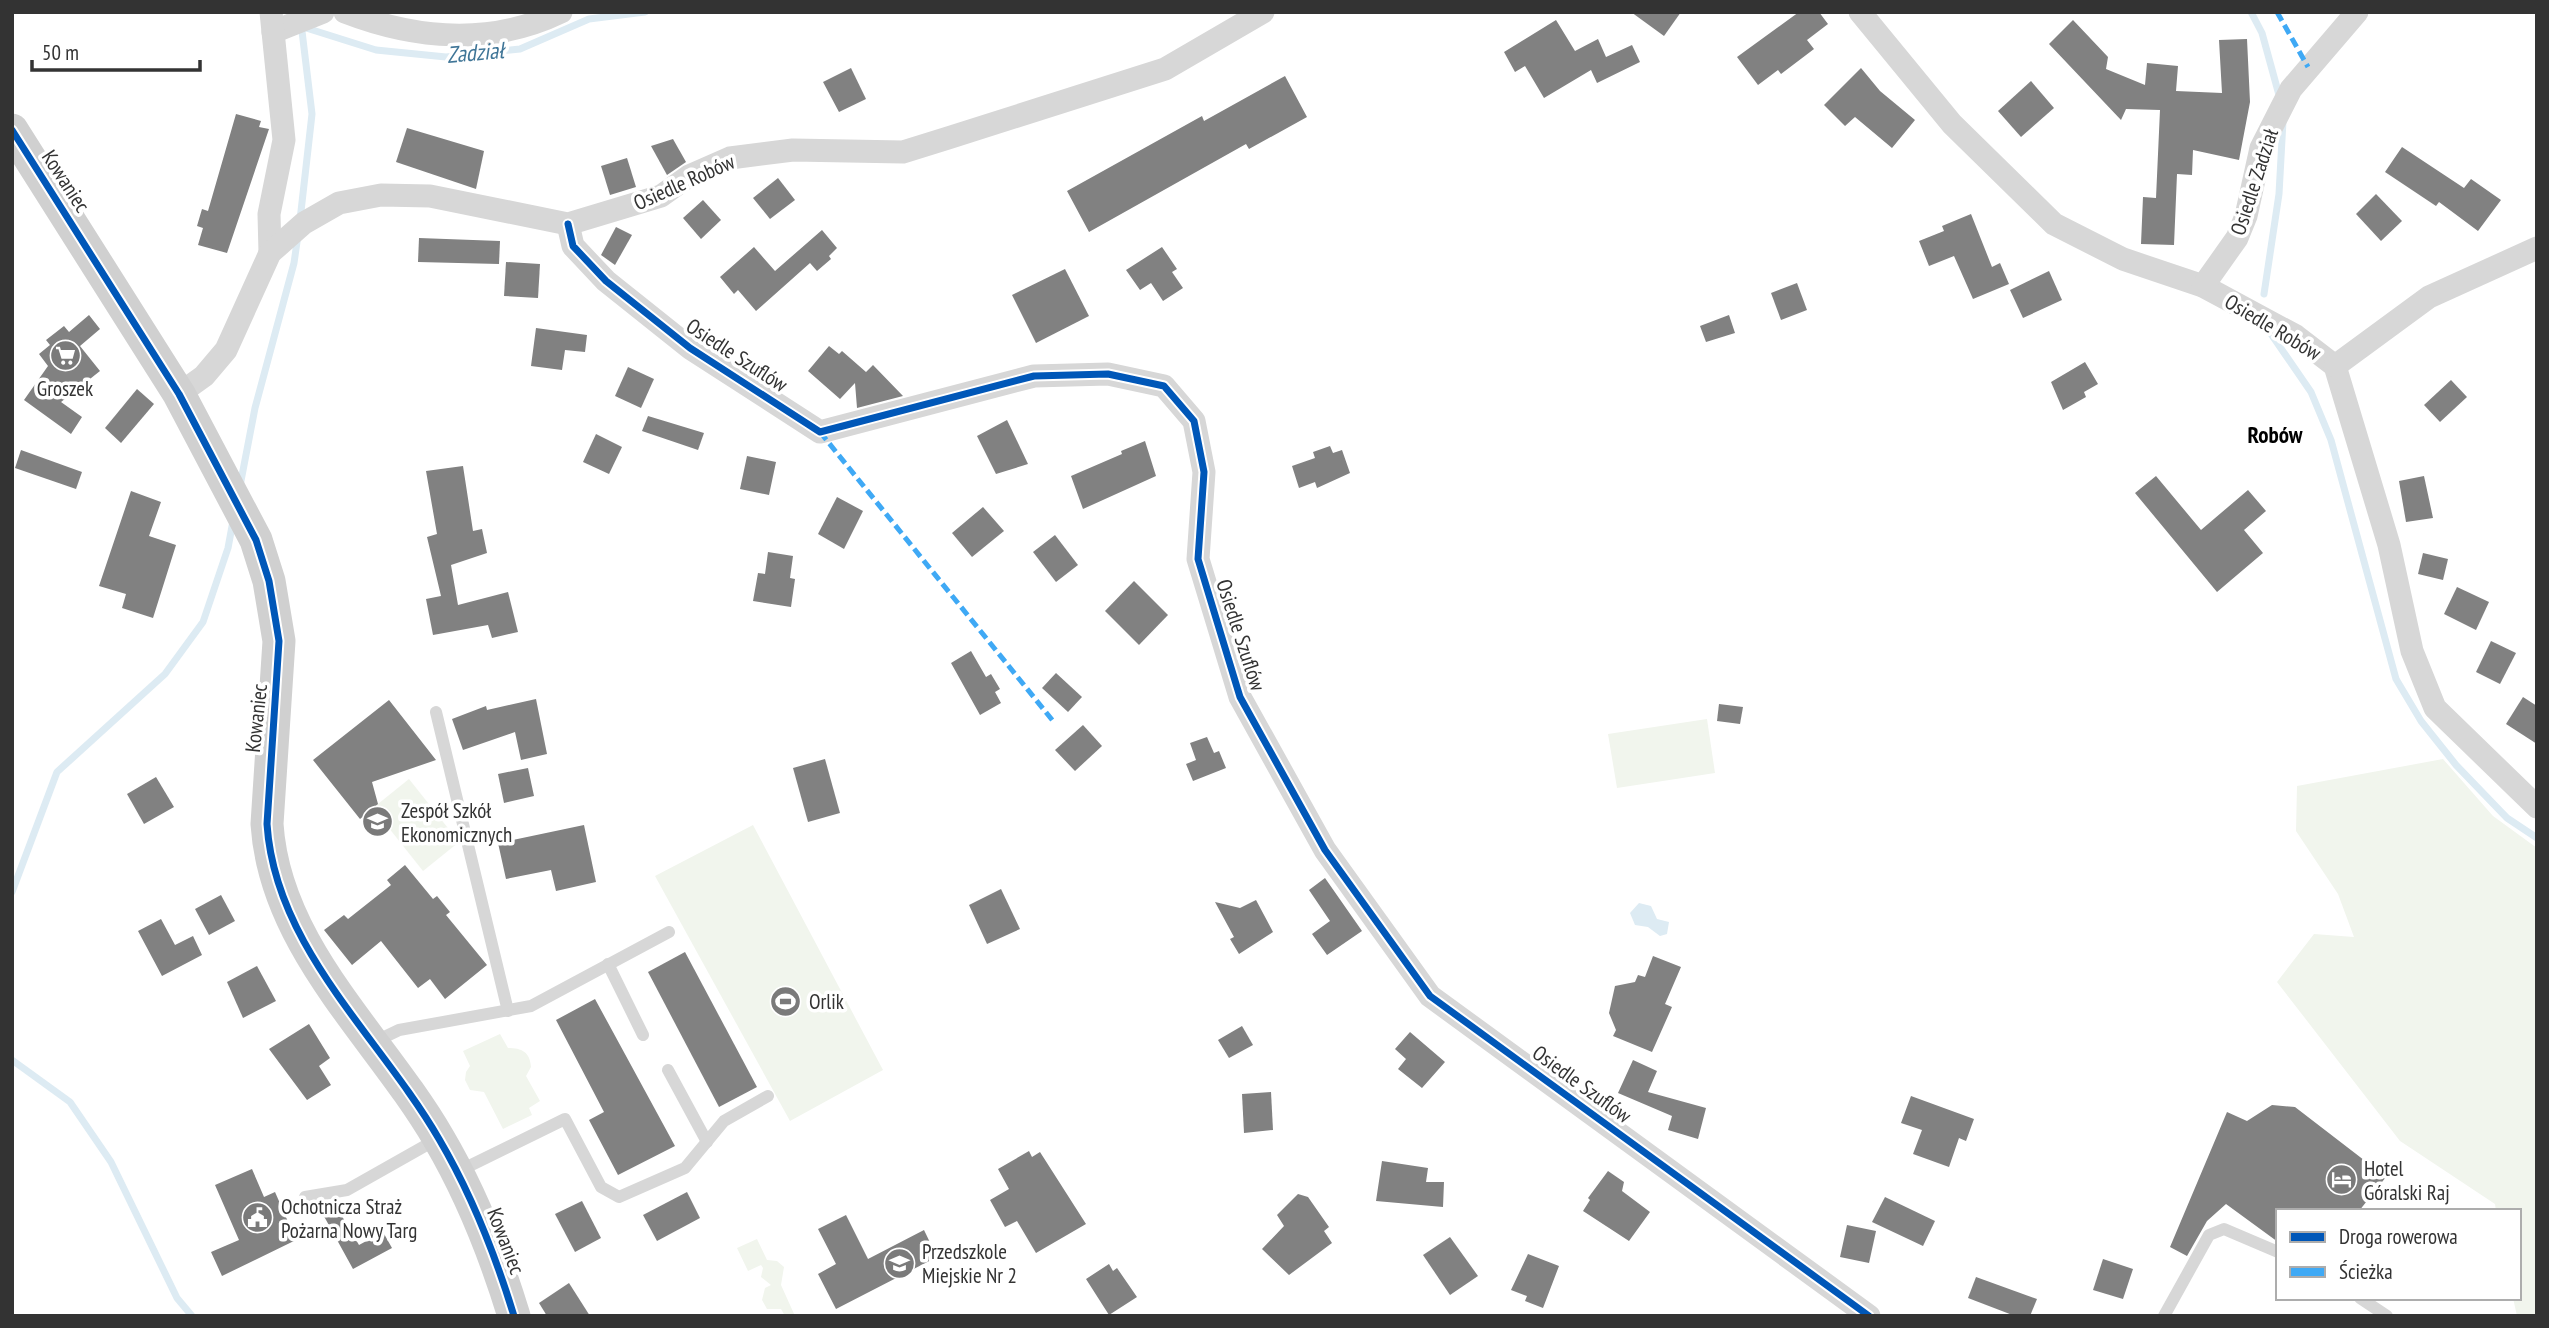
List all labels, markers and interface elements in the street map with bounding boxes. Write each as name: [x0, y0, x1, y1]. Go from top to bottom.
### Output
scale bar: [32, 28, 200, 72]
water label: Zadział: [445, 35, 507, 69]
text: 50 m: [42, 39, 79, 66]
street label: Osiedle Zadział: [2224, 125, 2284, 239]
street label: Kowaniec: [36, 145, 96, 218]
street label: Osiedle Robów: [629, 148, 739, 216]
street label: Osiedle Robów: [2220, 288, 2327, 367]
street label: Osiedle Szuflów: [681, 312, 793, 398]
supermarket icon: Groszek: [48, 339, 82, 373]
place label: Groszek: [37, 375, 93, 402]
district label: Robów: [2248, 420, 2303, 449]
street label: Osiedle Szuflów: [1210, 576, 1272, 695]
street label: Kowaniec: [239, 682, 273, 754]
place label: Zespół Szkół Ekonomicznych: [401, 797, 512, 848]
school or university icon: Zespół Szkół Ekonomicznych: [361, 805, 395, 839]
sports icon: Orlik: [769, 984, 803, 1018]
place label: Orlik: [809, 988, 844, 1015]
street label: Osiedle Szuflów: [1527, 1039, 1637, 1129]
place label: Hotel Góralski Raj: [2364, 1155, 2450, 1206]
hotel icon: Hotel Góralski Raj: [2324, 1163, 2358, 1197]
place label: Ochotnicza Straż Pożarna Nowy Targ: [281, 1193, 417, 1244]
public building icon: Ochotnicza Straż Pożarna Nowy Targ: [241, 1201, 275, 1235]
street label: Kowaniec: [481, 1204, 531, 1279]
legend: [2276, 1209, 2521, 1300]
text: Droga rowerowa: [2339, 1223, 2458, 1250]
place label: Przedszkole Miejskie Nr 2: [922, 1238, 1017, 1289]
school or university icon: Przedszkole Miejskie Nr 2: [882, 1246, 916, 1280]
text: Ścieżka: [2339, 1258, 2393, 1285]

